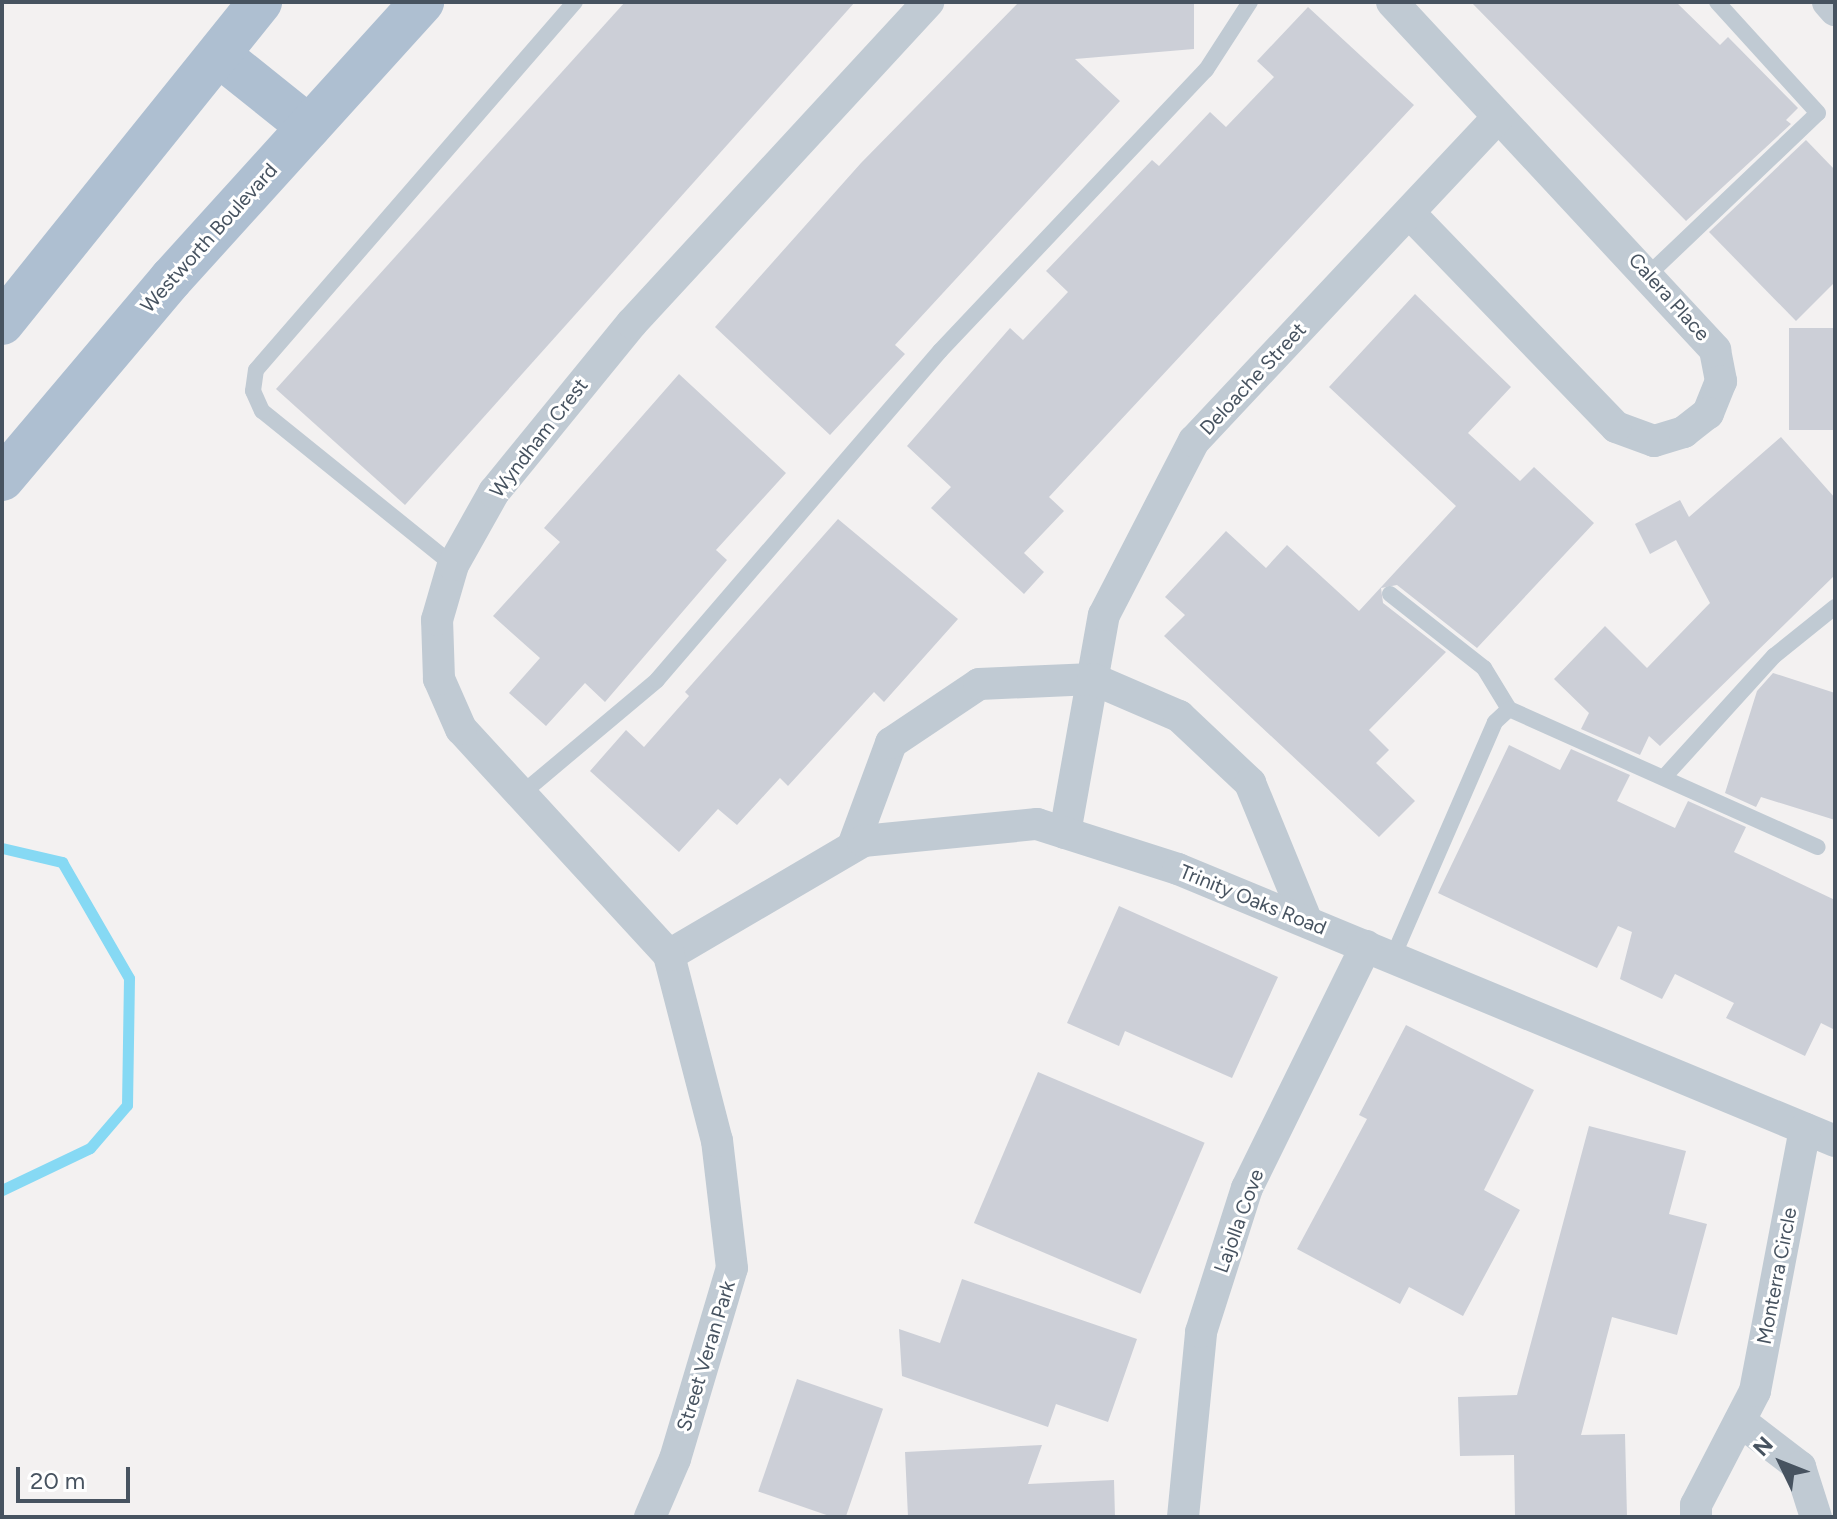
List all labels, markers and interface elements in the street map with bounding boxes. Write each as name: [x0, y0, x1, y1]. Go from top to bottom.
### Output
street label: Westworth Boulevard: [136, 158, 282, 318]
street label: Calera Place: [1623, 248, 1715, 346]
street label: Deloache Street: [1195, 318, 1311, 440]
street label: Wyndham Crest: [485, 374, 593, 502]
street label: Trinity Oaks Road: [1176, 860, 1330, 940]
street label: Lajolla Cove: [1209, 1166, 1269, 1276]
street label: Monterra Circle: [1752, 1206, 1802, 1346]
street label: Street Veran Park: [672, 1278, 740, 1434]
north arrow: [1741, 1423, 1821, 1503]
text: N: [1747, 1431, 1779, 1462]
scale bar: [20, 1451, 134, 1501]
text: 20 m: [30, 1466, 85, 1495]

